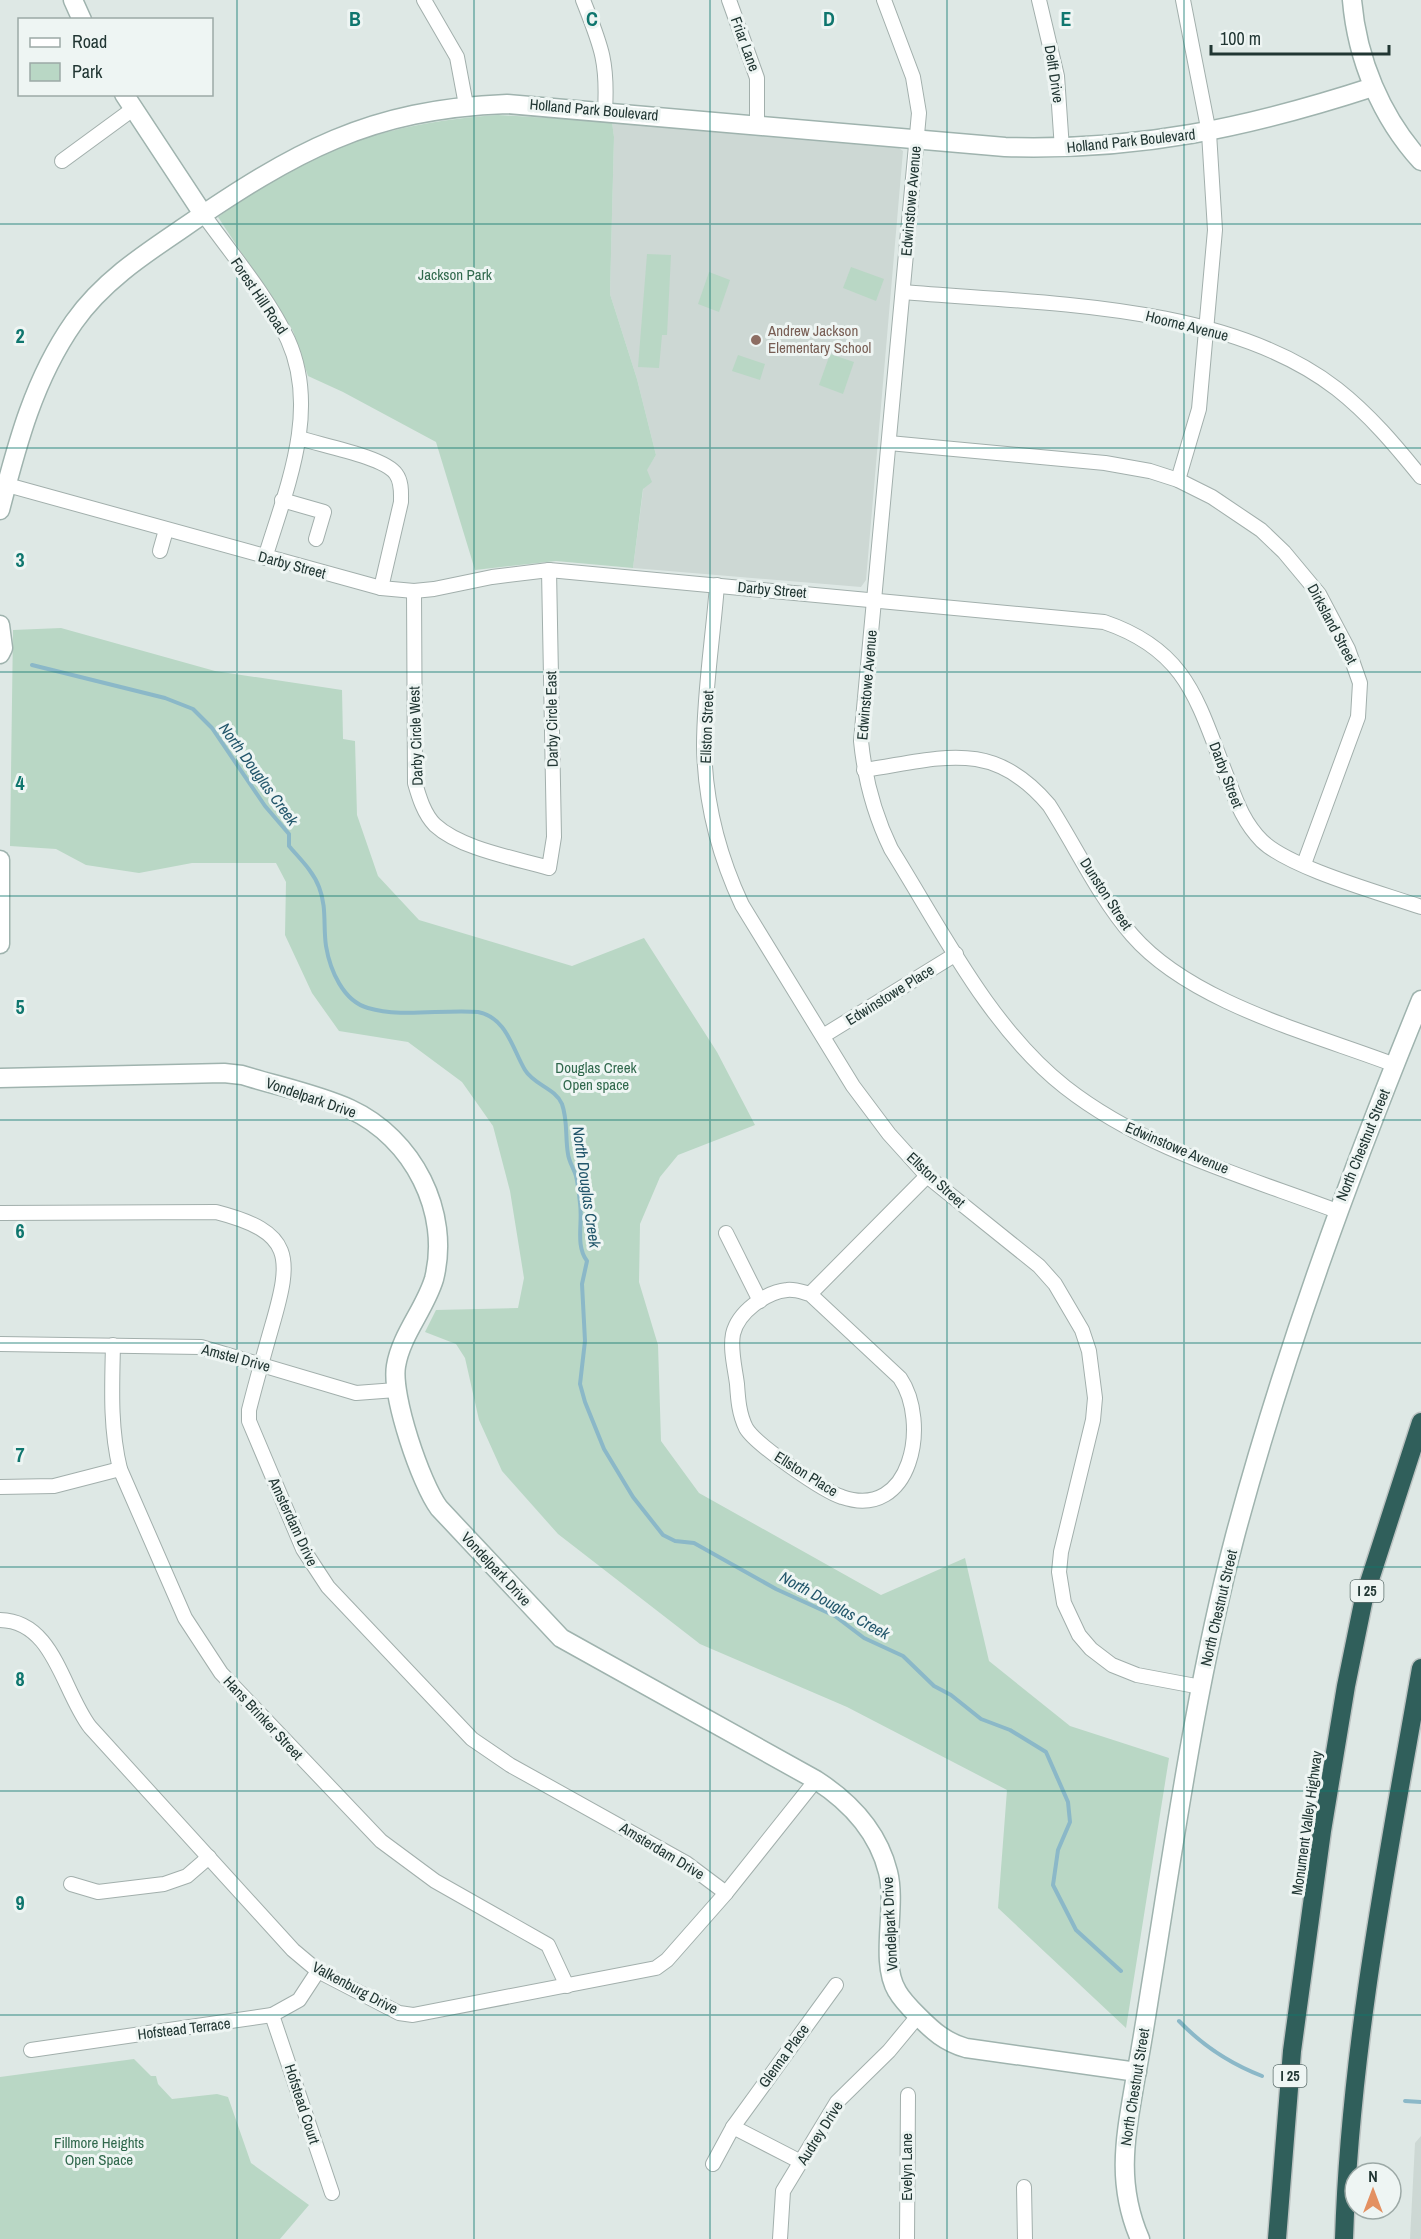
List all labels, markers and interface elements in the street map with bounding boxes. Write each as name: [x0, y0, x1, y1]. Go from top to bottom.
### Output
text: B: [349, 5, 361, 32]
text: C: [586, 5, 598, 32]
text: D: [823, 5, 835, 32]
text: E: [1061, 5, 1072, 32]
street label: Friar Lane: [726, 14, 765, 74]
legend: [18, 18, 213, 96]
scale bar: [1211, 18, 1390, 56]
text: 100 m: [1220, 26, 1261, 51]
text: Road: [72, 29, 107, 54]
street label: Delft Drive: [1040, 44, 1069, 104]
text: Park: [72, 59, 103, 84]
street label: Holland Park Boulevard: [529, 93, 659, 126]
street label: Holland Park Boulevard: [1066, 123, 1196, 158]
street label: Edwinstowe Avenue: [895, 145, 926, 257]
street label: Forest Hill Road: [226, 253, 293, 338]
park label: Jackson Park: [418, 264, 493, 285]
street label: Hoorne Avenue: [1144, 305, 1231, 346]
place label: Andrew Jackson Elementary School: [767, 320, 871, 358]
text: 2: [15, 322, 25, 349]
marker: Andrew Jackson Elementary School: [749, 333, 763, 347]
street label: Darby Street: [256, 545, 329, 584]
text: 3: [15, 546, 25, 573]
street label: Darby Street: [737, 576, 808, 603]
street label: Dirksland Street: [1302, 580, 1363, 668]
street label: Edwinstowe Avenue: [851, 629, 882, 741]
street label: Darby Circle East: [540, 670, 563, 767]
street label: Darby Circle West: [403, 685, 428, 786]
street label: Ellston Street: [695, 689, 718, 764]
water label: North Douglas Creek: [214, 718, 304, 830]
street label: Darby Street: [1204, 739, 1249, 811]
text: 4: [15, 769, 25, 796]
street label: Dunston Street: [1075, 854, 1138, 934]
street label: Edwinstowe Place: [842, 959, 938, 1030]
text: 5: [15, 993, 25, 1020]
park label: Douglas Creek Open space: [555, 1057, 638, 1095]
street label: Vondelpark Drive: [263, 1072, 359, 1123]
street label: North Chestnut Street: [1331, 1085, 1395, 1204]
street label: Edwinstowe Avenue: [1122, 1116, 1232, 1179]
water label: North Douglas Creek: [568, 1125, 606, 1250]
street label: Ellston Street: [902, 1147, 971, 1213]
text: 6: [15, 1217, 25, 1244]
street label: Amstel Drive: [198, 1338, 273, 1377]
text: 7: [15, 1441, 25, 1468]
street label: Ellston Place: [771, 1446, 842, 1501]
street label: Amsterdam Drive: [263, 1473, 323, 1570]
street label: Vondelpark Drive: [457, 1527, 536, 1610]
street label: North Chestnut Street: [1195, 1547, 1242, 1668]
water label: North Douglas Creek: [776, 1566, 894, 1645]
road number: I 25: [1350, 1580, 1384, 1602]
text: 8: [15, 1665, 25, 1692]
street label: Hans Brinker Street: [219, 1671, 308, 1765]
street label: Monument Valley Highway: [1286, 1749, 1327, 1896]
street label: Amsterdam Drive: [615, 1816, 709, 1884]
street label: Vondelpark Drive: [877, 1876, 902, 1972]
text: 9: [15, 1889, 25, 1916]
street label: Valkenburg Drive: [309, 1956, 402, 2019]
street label: Hofstead Terrace: [136, 2012, 232, 2045]
street label: Glenna Place: [753, 2020, 814, 2092]
street label: North Chestnut Street: [1115, 2026, 1154, 2147]
street label: Hofstead Court: [280, 2061, 325, 2147]
road number: I 25: [1274, 2065, 1306, 2087]
street label: Audrey Drive: [791, 2097, 848, 2170]
park label: Fillmore Heights Open Space: [54, 2132, 144, 2170]
street label: Evelyn Lane: [896, 2133, 917, 2201]
north arrow: [1343, 2161, 1403, 2221]
text: N: [1368, 2165, 1378, 2187]

